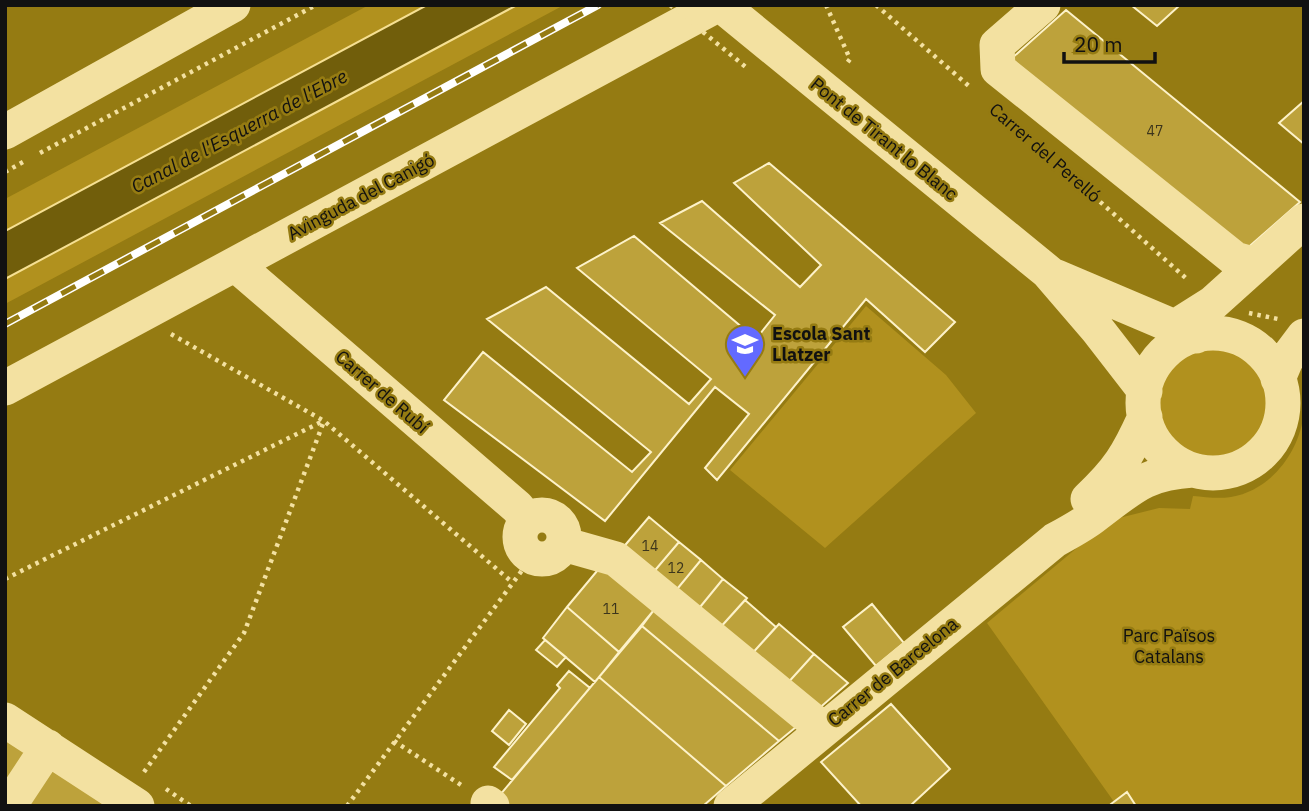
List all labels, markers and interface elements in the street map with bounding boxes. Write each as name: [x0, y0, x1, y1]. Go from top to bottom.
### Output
scale bar: [1064, 21, 1155, 65]
text: 20 m: [1074, 30, 1123, 58]
water label: Canal de l'Esquerra de l'Ebre: [127, 64, 351, 198]
street label: Pont de Tirant lo Blanc: [806, 72, 962, 205]
street label: Carrer del Perelló: [985, 98, 1106, 207]
house number: 47: [1147, 122, 1163, 140]
street label: Avinguda del Canigó: [283, 148, 438, 245]
place label: Escola Sant Llatzer: [772, 322, 871, 366]
school or university icon: Escola Sant Llatzer: [724, 323, 766, 378]
street label: Carrer de Rubí: [331, 345, 434, 439]
house number: 14: [642, 537, 658, 555]
house number: 12: [668, 559, 684, 577]
house number: 11: [603, 600, 619, 618]
street label: Carrer de Barcelona: [823, 612, 963, 731]
park label: Parc Països Catalans: [1123, 624, 1215, 668]

